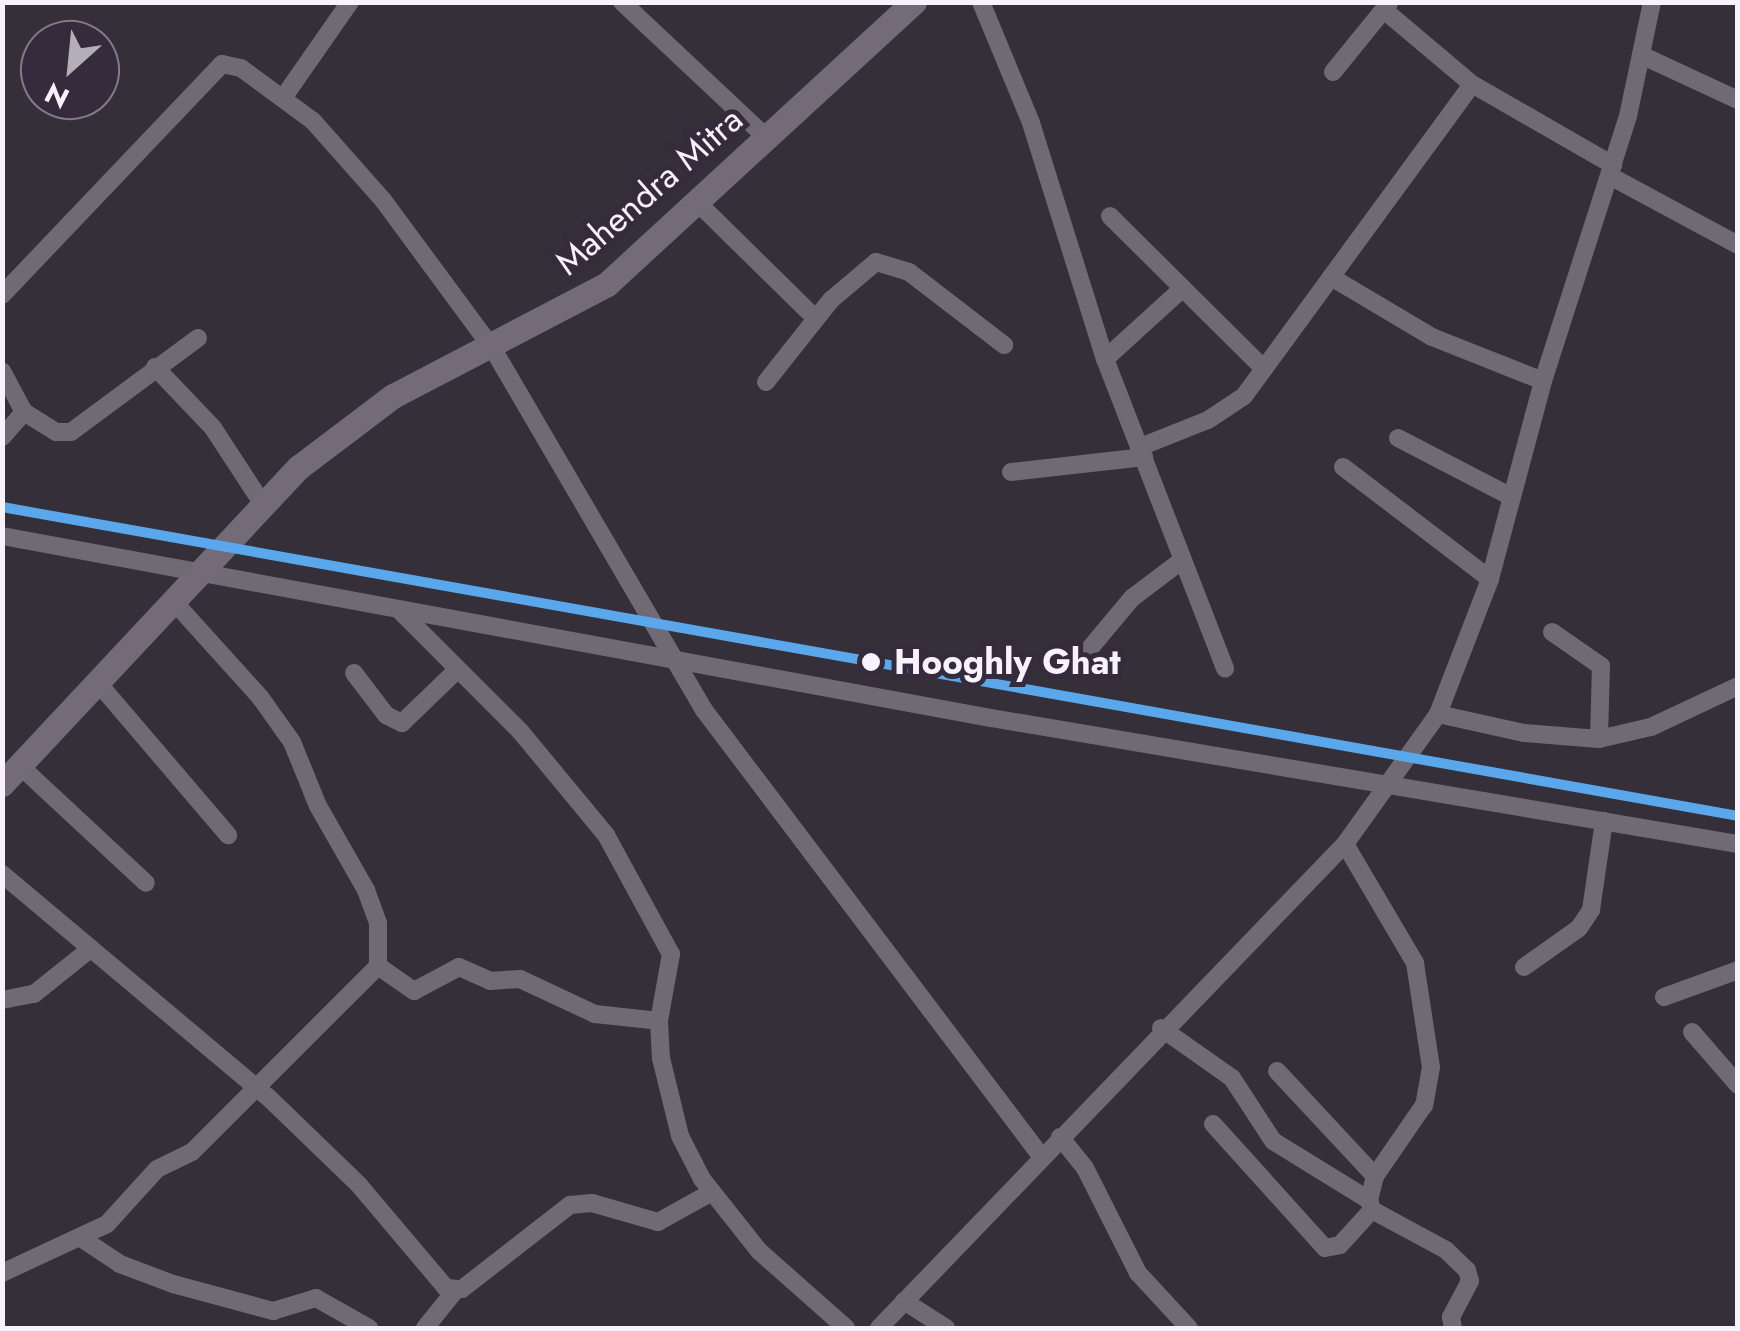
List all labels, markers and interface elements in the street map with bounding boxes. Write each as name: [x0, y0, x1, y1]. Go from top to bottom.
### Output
north arrow: [20, 20, 120, 120]
text: N: [38, 72, 76, 119]
street label: Mahendra Mitra: [547, 98, 751, 284]
place label: Hooghly Ghat: [894, 641, 1121, 683]
marker: Hooghly Ghat: [858, 649, 884, 675]

